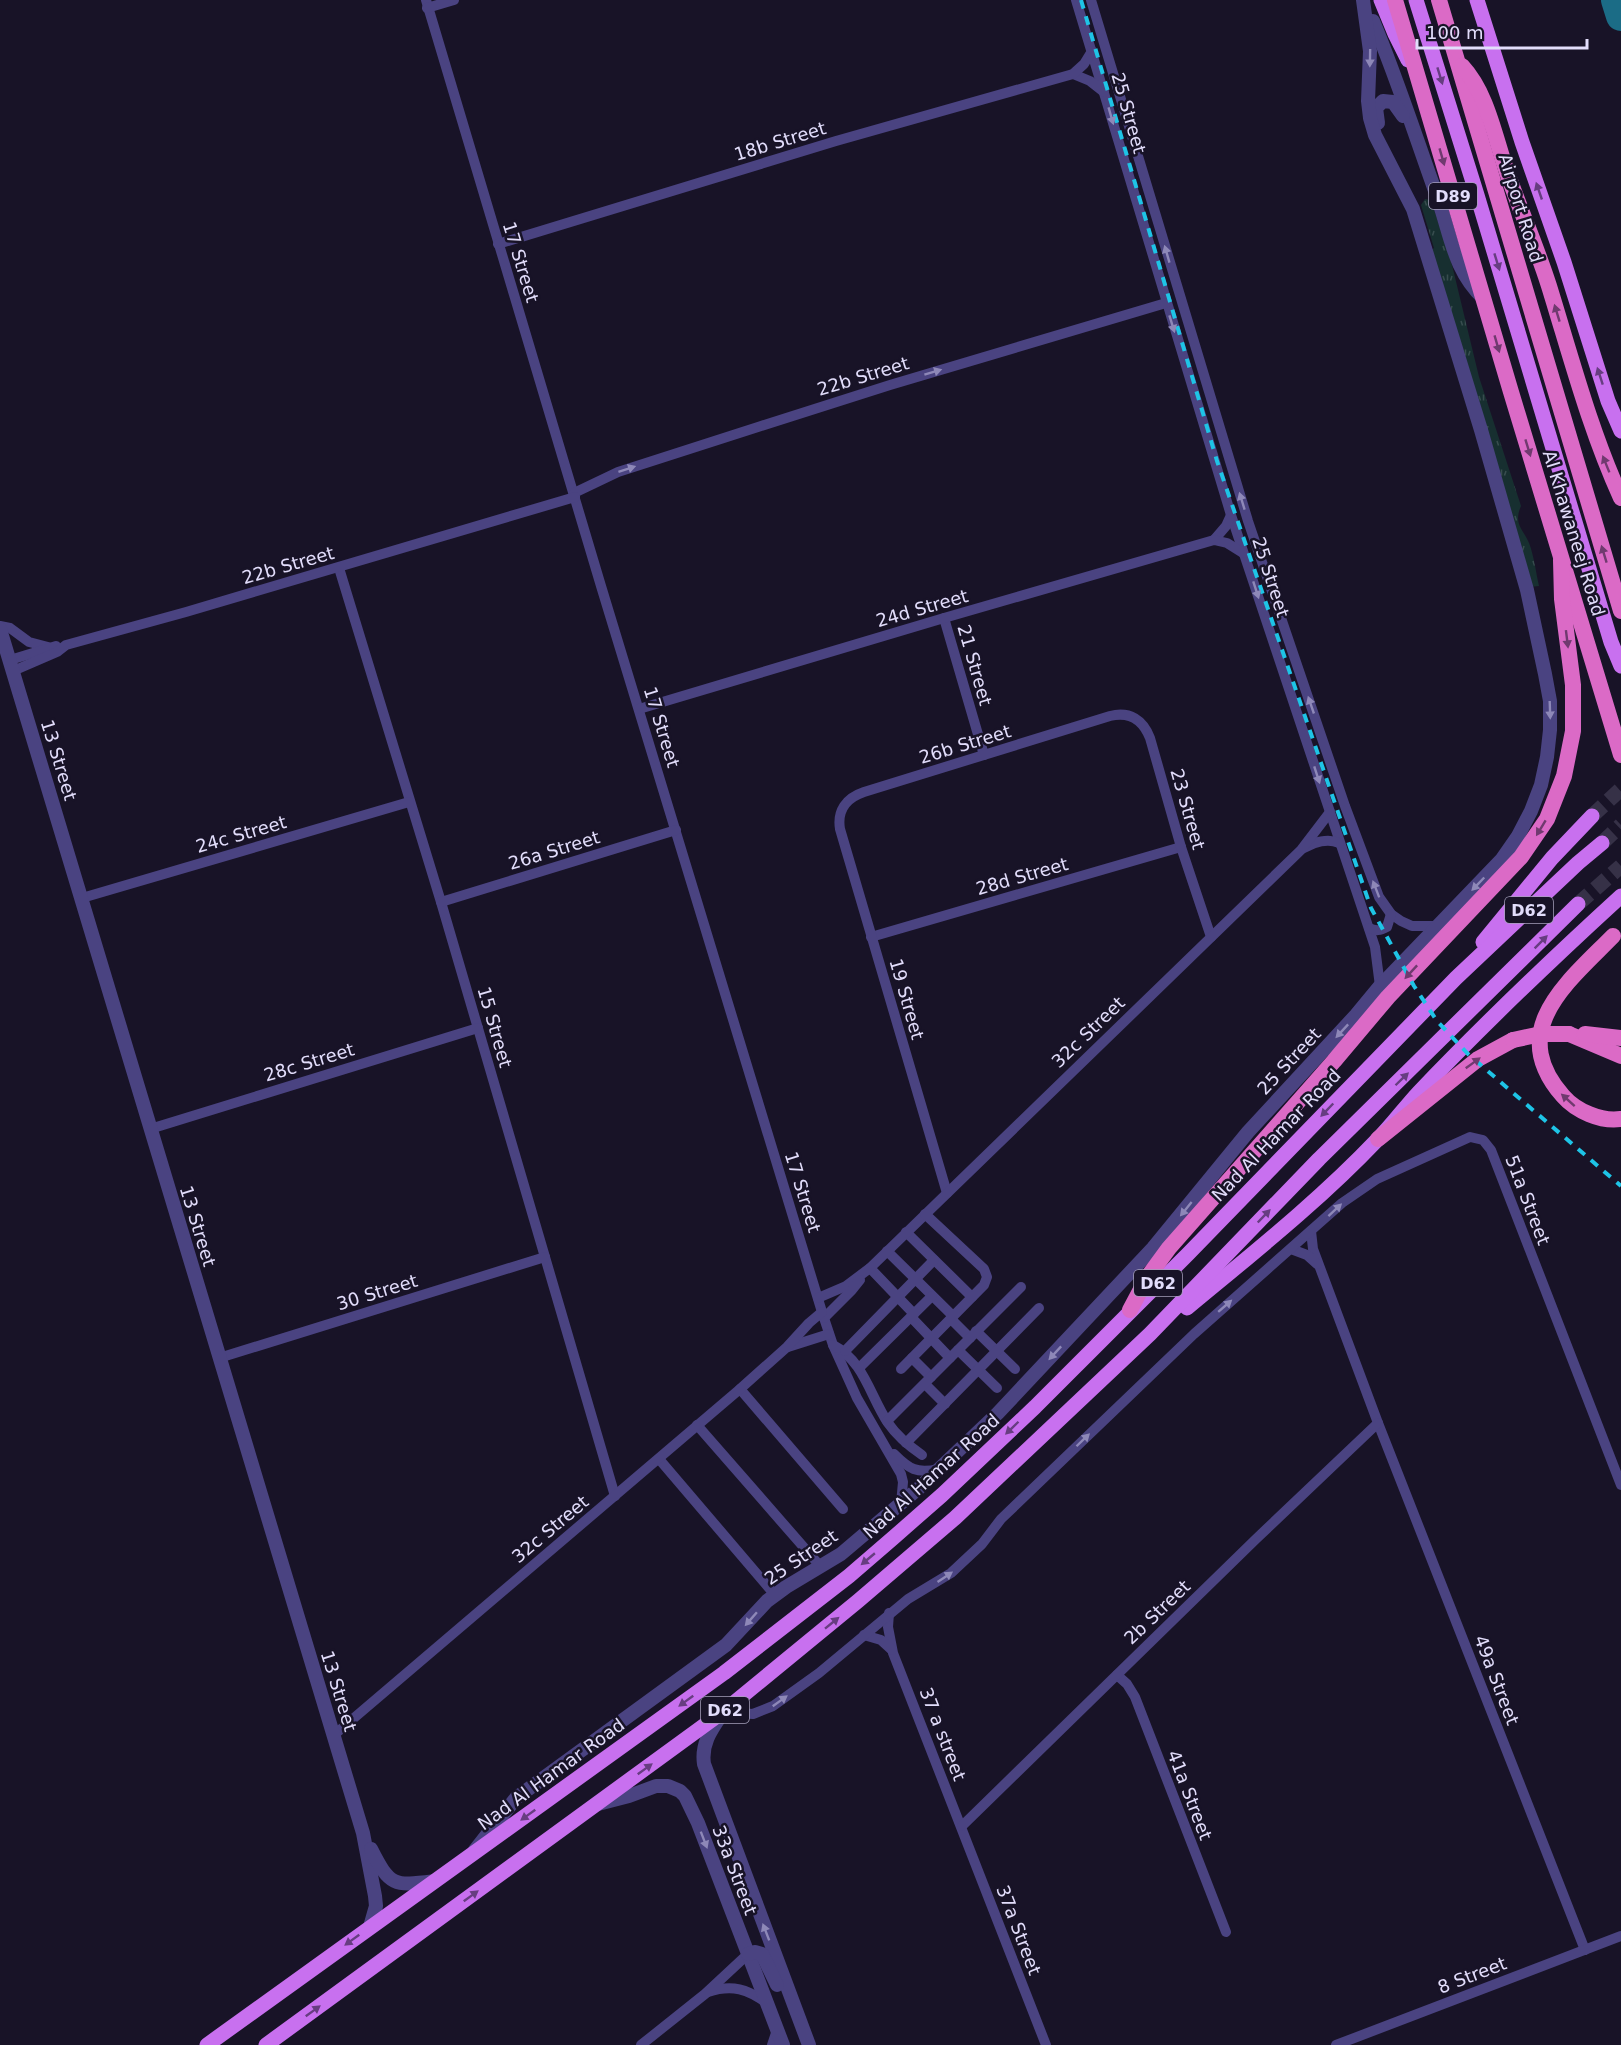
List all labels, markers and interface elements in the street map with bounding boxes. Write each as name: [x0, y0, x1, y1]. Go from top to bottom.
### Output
scale bar: [1417, 12, 1586, 50]
text: 100 m: [1426, 22, 1484, 43]
one-way arrow: [1365, 48, 1374, 67]
one-way arrow: [1436, 67, 1445, 85]
street label: 25 Street: [1107, 70, 1151, 156]
one-way arrow: [1107, 108, 1116, 126]
street label: 18b Street: [732, 117, 828, 165]
one-way arrow: [1438, 148, 1447, 166]
street label: Airport Road: [1495, 151, 1547, 265]
one-way arrow: [1533, 182, 1543, 200]
road number: D89: [1429, 183, 1477, 209]
street label: 17 Street: [499, 219, 543, 305]
one-way arrow: [1162, 245, 1171, 263]
one-way arrow: [1493, 253, 1502, 271]
one-way arrow: [1552, 303, 1561, 321]
one-way arrow: [1168, 315, 1177, 333]
one-way arrow: [1493, 335, 1502, 353]
street label: 22b Street: [815, 352, 911, 400]
one-way arrow: [924, 367, 942, 376]
one-way arrow: [1595, 367, 1604, 385]
one-way arrow: [1524, 439, 1533, 457]
street label: Al Khawaneej Road: [1539, 447, 1609, 619]
one-way arrow: [1601, 454, 1611, 472]
one-way arrow: [618, 464, 636, 474]
one-way arrow: [1237, 492, 1246, 510]
street label: 25 Street: [1248, 534, 1294, 620]
street label: 22b Street: [240, 542, 336, 588]
one-way arrow: [1599, 545, 1608, 563]
one-way arrow: [1251, 581, 1261, 599]
street label: 24d Street: [874, 585, 970, 631]
street label: 21 Street: [953, 622, 997, 708]
one-way arrow: [1562, 630, 1572, 649]
street label: 17 Street: [640, 684, 684, 770]
one-way arrow: [1306, 696, 1315, 714]
one-way arrow: [1545, 700, 1554, 719]
street label: 13 Street: [37, 717, 81, 803]
street label: 26b Street: [917, 720, 1013, 768]
street label: 23 Street: [1166, 766, 1210, 852]
one-way arrow: [1313, 766, 1323, 784]
street label: 24c Street: [193, 811, 289, 857]
one-way arrow: [1536, 820, 1547, 836]
street label: 26a Street: [506, 826, 602, 874]
street label: 28d Street: [974, 853, 1070, 899]
one-way arrow: [1471, 877, 1485, 892]
one-way arrow: [1371, 880, 1380, 898]
road number: D62: [1505, 897, 1553, 923]
one-way arrow: [1533, 935, 1547, 949]
street label: 19 Street: [885, 956, 929, 1042]
one-way arrow: [1405, 964, 1418, 979]
street label: 15 Street: [473, 984, 517, 1070]
street label: 32c Street: [1047, 992, 1129, 1072]
street label: 25 Street: [1253, 1023, 1325, 1099]
one-way arrow: [1335, 1023, 1349, 1038]
street label: 28c Street: [261, 1038, 357, 1086]
one-way arrow: [1464, 1057, 1480, 1069]
street label: Nad Al Hamar Road: [1207, 1064, 1345, 1206]
one-way arrow: [1394, 1072, 1408, 1086]
one-way arrow: [1561, 1094, 1576, 1107]
one-way arrow: [1321, 1103, 1335, 1117]
street label: 17 Street: [781, 1149, 825, 1235]
street label: 51a Street: [1501, 1152, 1555, 1248]
street label: 13 Street: [176, 1183, 220, 1269]
one-way arrow: [1179, 1201, 1192, 1217]
one-way arrow: [1327, 1203, 1342, 1217]
one-way arrow: [1257, 1209, 1271, 1224]
street label: 30 Street: [334, 1270, 420, 1314]
road number: D62: [1134, 1270, 1182, 1296]
one-way arrow: [1217, 1300, 1232, 1313]
one-way arrow: [1048, 1346, 1062, 1360]
street label: Nad Al Hamar Road: [859, 1409, 1003, 1543]
one-way arrow: [1005, 1421, 1020, 1435]
one-way arrow: [1076, 1433, 1090, 1447]
street label: 32c Street: [508, 1491, 592, 1567]
street label: 25 Street: [761, 1525, 841, 1589]
one-way arrow: [861, 1552, 876, 1565]
one-way arrow: [937, 1571, 953, 1582]
street label: 2b Street: [1120, 1576, 1194, 1648]
one-way arrow: [745, 1611, 758, 1627]
one-way arrow: [824, 1616, 840, 1629]
street label: 49a Street: [1470, 1632, 1524, 1728]
street label: 13 Street: [317, 1648, 361, 1734]
street label: 37 a street: [916, 1684, 970, 1784]
one-way arrow: [679, 1694, 694, 1706]
one-way arrow: [772, 1695, 788, 1707]
road number: D62: [701, 1697, 749, 1723]
street label: Nad Al Hamar Road: [474, 1714, 628, 1834]
street label: 41a Street: [1163, 1747, 1217, 1843]
one-way arrow: [637, 1763, 653, 1775]
one-way arrow: [520, 1808, 535, 1820]
street label: 33a Street: [708, 1822, 762, 1918]
one-way arrow: [700, 1831, 710, 1849]
street label: 37a Street: [992, 1882, 1046, 1978]
one-way arrow: [462, 1890, 478, 1902]
one-way arrow: [761, 1922, 771, 1940]
one-way arrow: [344, 1934, 360, 1945]
street label: 8 Street: [1435, 1952, 1509, 1998]
one-way arrow: [305, 2005, 320, 2017]

